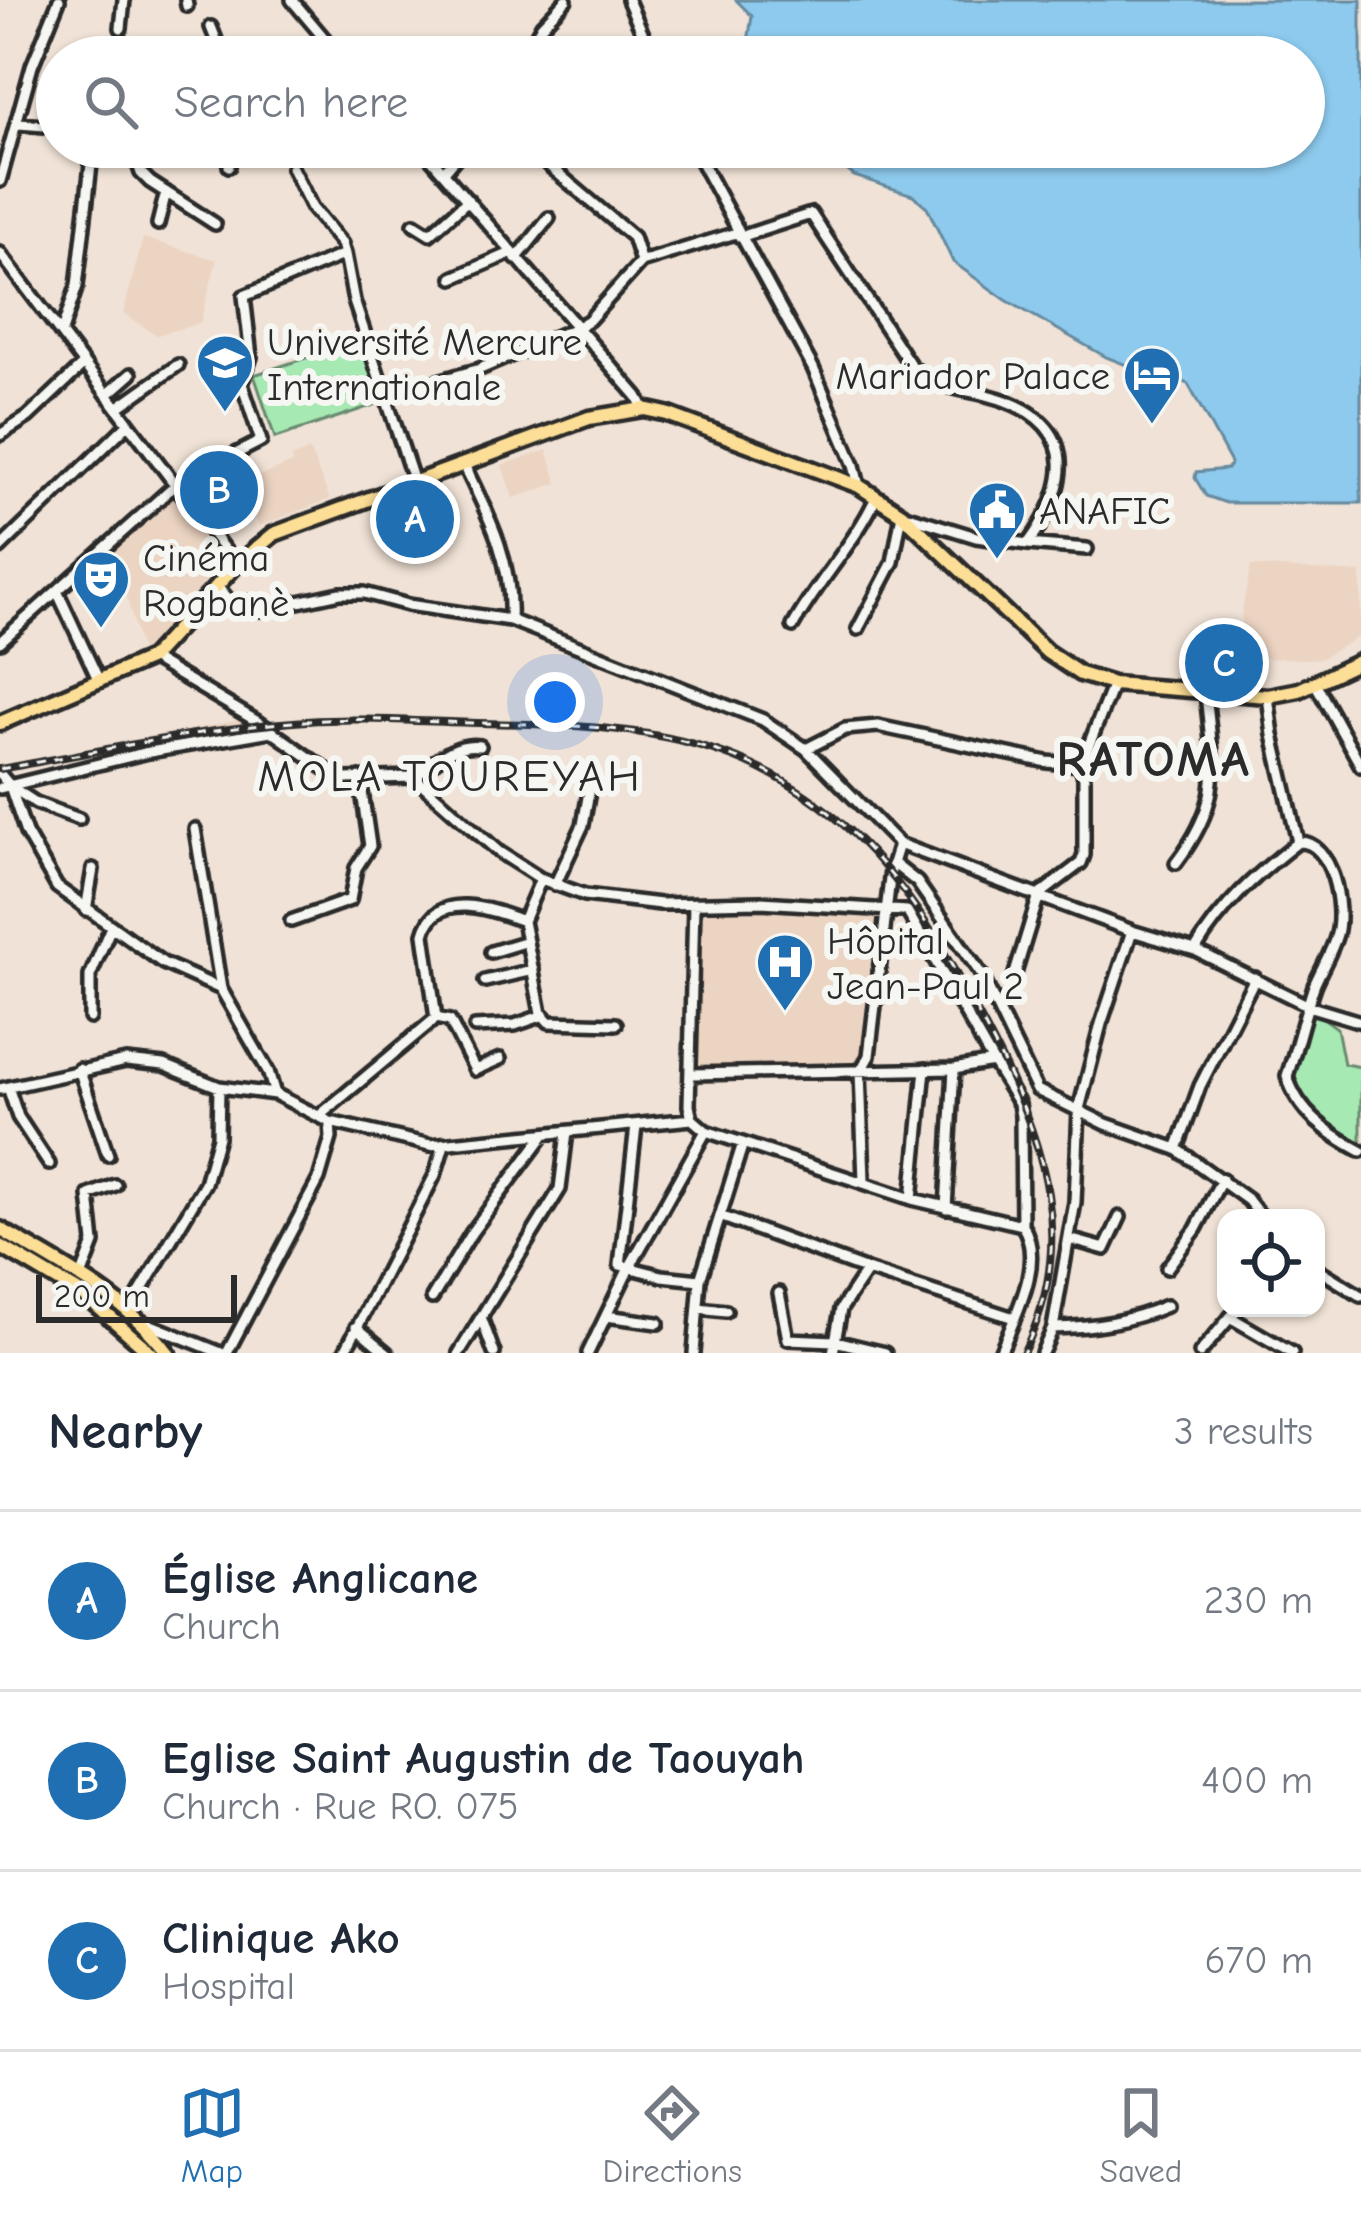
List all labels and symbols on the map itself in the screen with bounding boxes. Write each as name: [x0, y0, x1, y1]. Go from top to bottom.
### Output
place label: Université Mercure Internationale: [267, 320, 582, 410]
school or university icon: Université Mercure Internationale: [194, 332, 256, 414]
hotel icon: Mariador Palace: [1121, 344, 1183, 426]
place label: Mariador Palace: [836, 354, 1110, 399]
pin: B: [180, 445, 258, 535]
pin: A: [376, 474, 454, 564]
public building icon: ANAFIC: [966, 479, 1028, 561]
place label: ANAFIC: [1039, 489, 1171, 534]
place label: Cinéma Rogbanè: [143, 536, 289, 626]
theatre icon: Cinéma Rogbanè: [70, 548, 132, 630]
pin: C: [1185, 618, 1263, 708]
your location: [525, 672, 585, 732]
district label: RATOMA: [1056, 730, 1252, 789]
district label: MOLA TOUREYAH: [257, 750, 643, 802]
place label: Hôpital Jean-Paul 2: [827, 919, 1024, 1009]
hospital icon: Hôpital Jean-Paul 2: [754, 931, 816, 1013]
scale bar: [36, 1269, 237, 1322]

